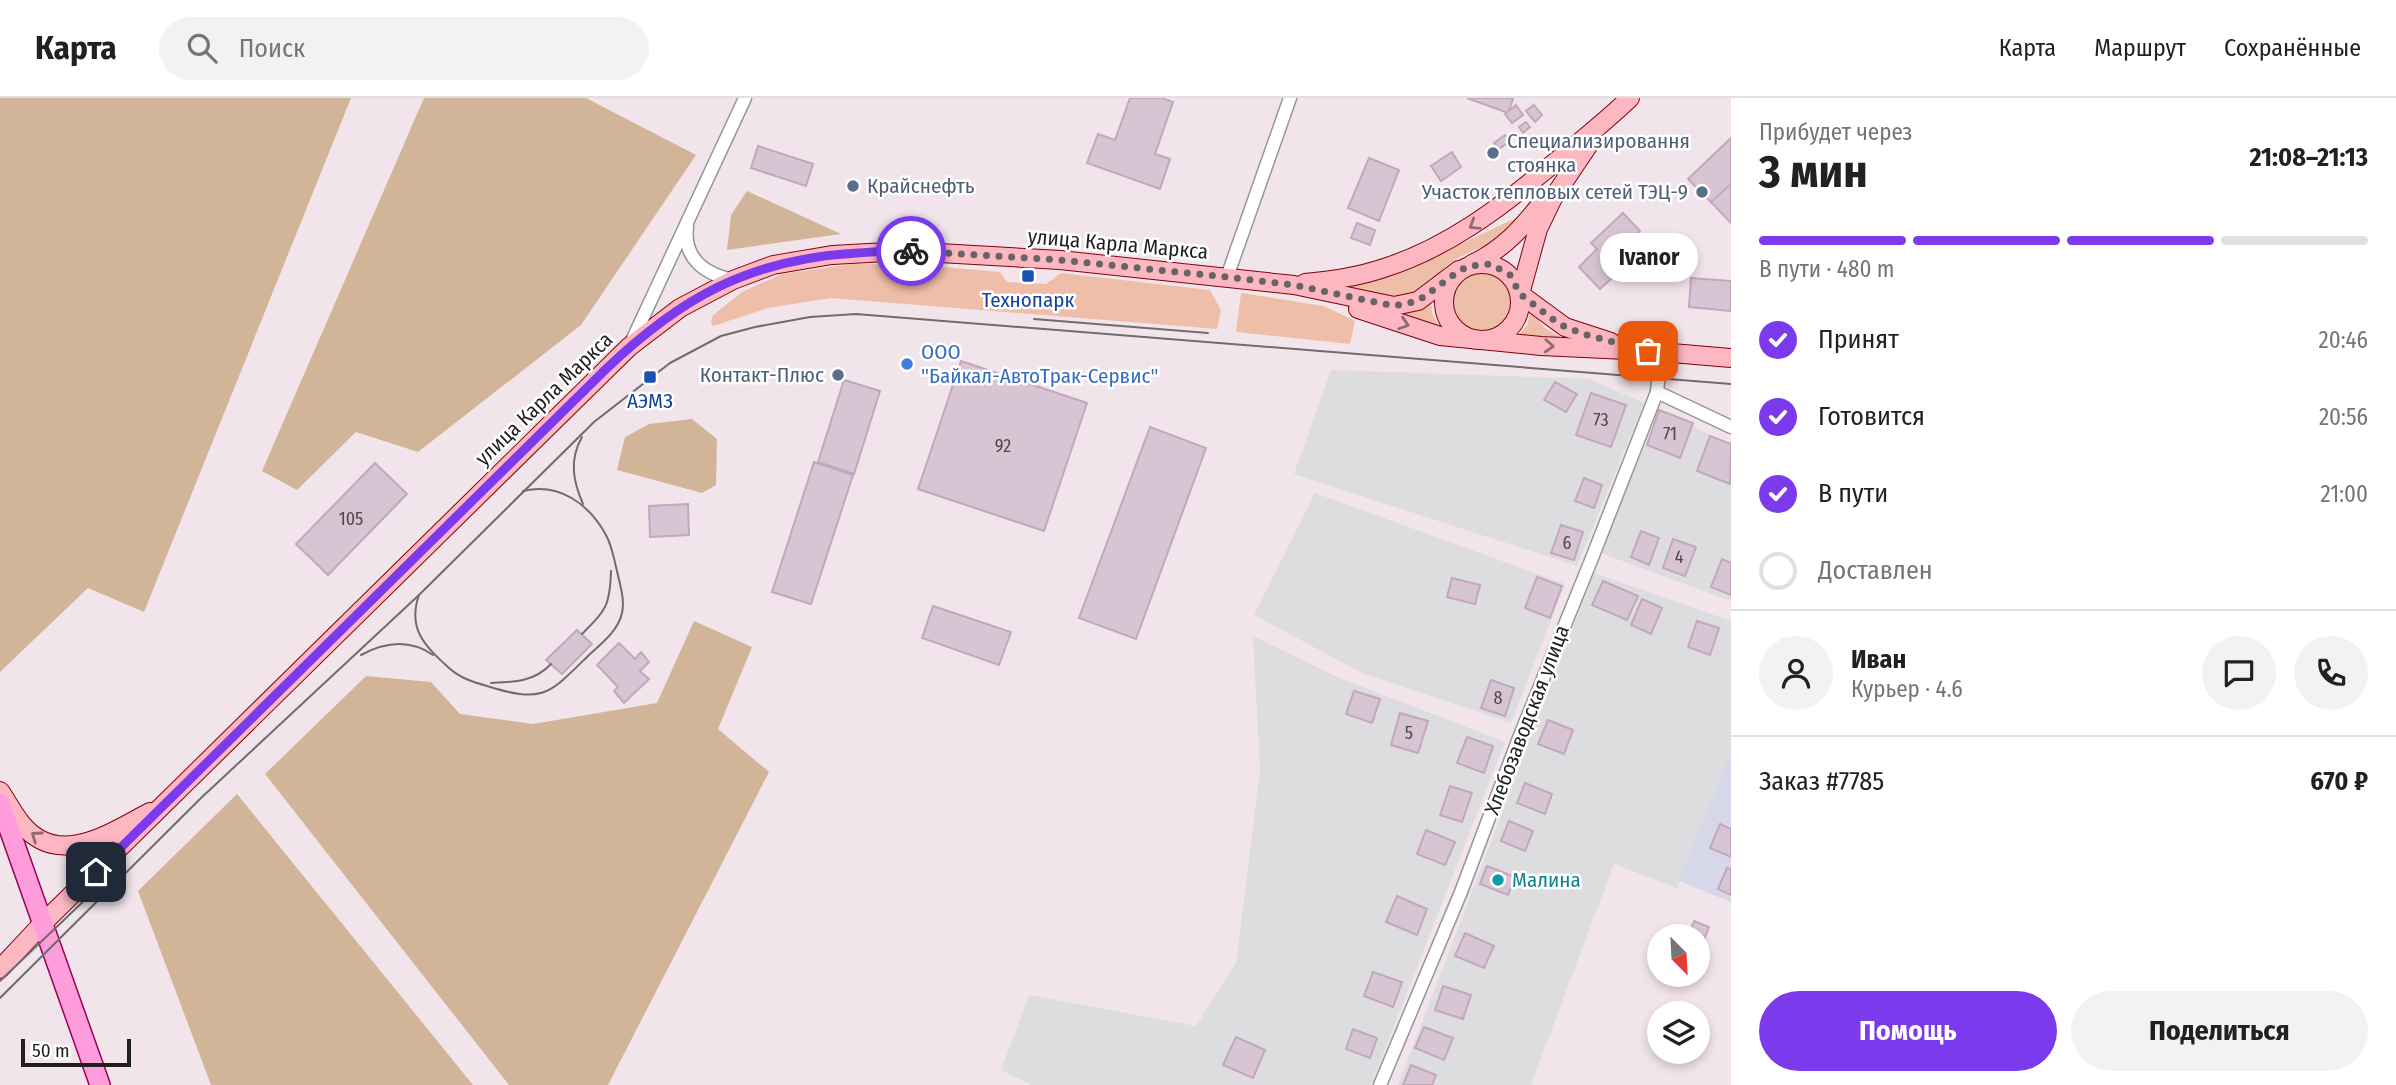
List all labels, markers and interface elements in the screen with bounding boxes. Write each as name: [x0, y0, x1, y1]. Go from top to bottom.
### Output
search box: [159, 17, 649, 80]
text: Карта: [35, 28, 117, 68]
icon: search: [183, 29, 221, 67]
text: Поиск: [239, 33, 305, 64]
text: Карта: [1999, 34, 2056, 62]
text: Маршрут: [2094, 34, 2186, 62]
text: Сохранённые: [2224, 34, 2361, 62]
text: Прибудет через: [1759, 118, 1912, 146]
place label: Специализировання стоянка: [1507, 128, 1690, 178]
text: 21:08–21:13: [2249, 142, 2368, 173]
text: 3 мин: [1759, 144, 1868, 199]
marker: Специализировання стоянка: [1485, 145, 1501, 161]
place label: Крайснефть: [867, 173, 975, 199]
marker: Крайснефть: [845, 178, 861, 194]
place label: Участок тепловых сетей ТЭЦ-9: [1421, 179, 1688, 205]
marker: Участок тепловых сетей ТЭЦ-9: [1694, 184, 1710, 200]
courier: [876, 216, 946, 286]
one-way arrow: [1468, 216, 1481, 229]
street label: улица Карла Маркса: [1027, 223, 1209, 265]
icon: bike: [892, 232, 930, 270]
callout: Ivanor: [1599, 232, 1697, 281]
text: Ivanor: [1619, 243, 1679, 271]
text: В пути · 480 m: [1759, 255, 1895, 283]
marker: Технопарк: [1020, 268, 1036, 284]
place label: Технопарк: [982, 287, 1074, 313]
one-way arrow: [1397, 316, 1410, 330]
pin: [1618, 321, 1678, 381]
icon: check: [1759, 321, 1797, 359]
text: Принят: [1818, 324, 1899, 355]
text: 20:46: [2319, 326, 2368, 354]
street label: улица Карла Маркса: [470, 327, 618, 471]
icon: bag: [1629, 332, 1667, 370]
one-way arrow: [1543, 338, 1554, 353]
place label: ООО "Байкал-АвтоТрак-Сервис": [921, 339, 1158, 389]
marker: ООО "Байкал-АвтоТрак-Сервис": [899, 356, 915, 372]
place label: Контакт-Плюс: [700, 362, 824, 388]
marker: Контакт-Плюс: [830, 367, 846, 383]
marker: АЭМЗ: [642, 369, 658, 385]
place label: АЭМЗ: [627, 388, 673, 414]
icon: check: [1759, 398, 1797, 436]
text: Готовится: [1818, 401, 1925, 432]
text: 20:56: [2319, 403, 2368, 431]
house number: 73: [1593, 409, 1609, 431]
house number: 71: [1663, 423, 1677, 445]
house number: 92: [995, 435, 1011, 457]
icon: check: [1759, 475, 1797, 513]
text: В пути: [1818, 478, 1888, 509]
text: 21:00: [2321, 480, 2368, 508]
house number: 105: [339, 508, 363, 530]
house number: 6: [1563, 532, 1572, 554]
house number: 4: [1675, 546, 1684, 568]
text: Доставлен: [1818, 555, 1933, 586]
street label: Хлебозаводская улица: [1479, 622, 1575, 818]
button: person: [1759, 636, 1833, 710]
button: chat: [2202, 636, 2276, 710]
button: phone: [2294, 636, 2368, 710]
text: Иван: [1851, 644, 1906, 675]
text: Курьер · 4.6: [1851, 675, 1963, 703]
house number: 8: [1494, 687, 1503, 709]
house number: 5: [1405, 722, 1413, 744]
text: Заказ #7785: [1759, 766, 1884, 797]
text: 670 ₽: [2310, 766, 2368, 797]
one-way arrow: [31, 832, 44, 844]
pin: [66, 842, 126, 902]
icon: home: [77, 853, 115, 891]
place label: Малина: [1512, 867, 1581, 893]
marker: Малина: [1490, 872, 1506, 888]
north arrow: [1647, 924, 1710, 987]
map controls: [1647, 924, 1710, 1064]
button: Помощь: [1759, 991, 2057, 1071]
button: Поделиться: [2071, 991, 2368, 1071]
button: layers: [1647, 1001, 1710, 1064]
scale bar: [21, 1036, 131, 1068]
text: 50 m: [32, 1039, 70, 1062]

